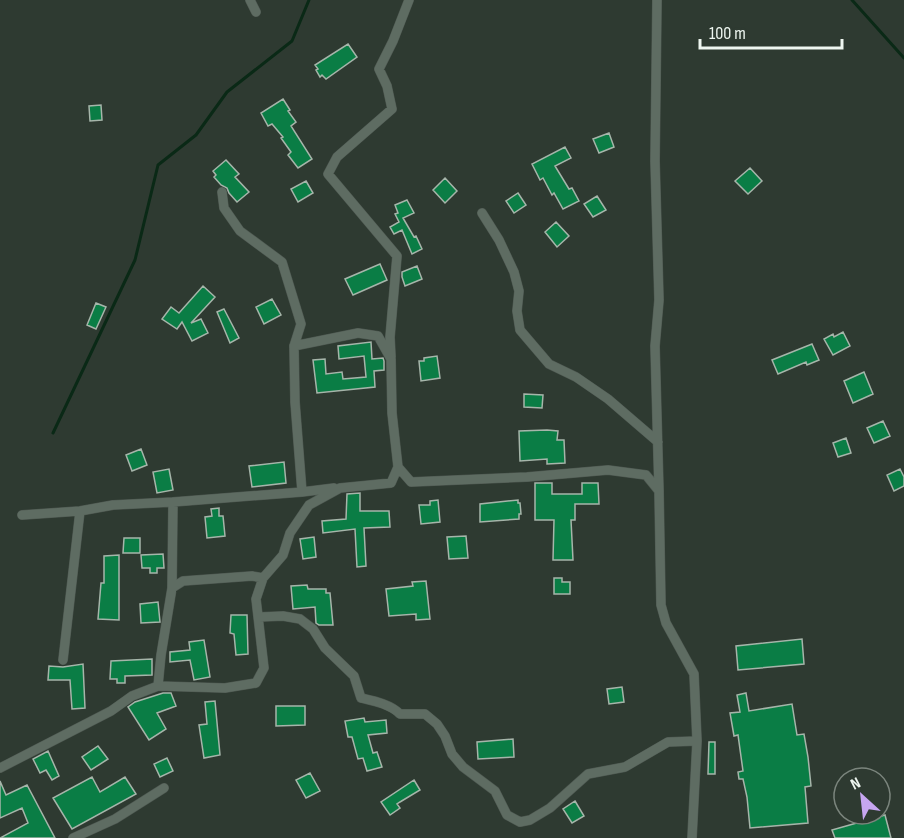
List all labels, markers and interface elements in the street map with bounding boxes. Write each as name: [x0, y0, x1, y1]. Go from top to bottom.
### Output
scale bar: [700, 12, 842, 50]
text: 100 m: [709, 23, 746, 44]
north arrow: [832, 766, 892, 826]
text: N: [848, 774, 864, 794]

